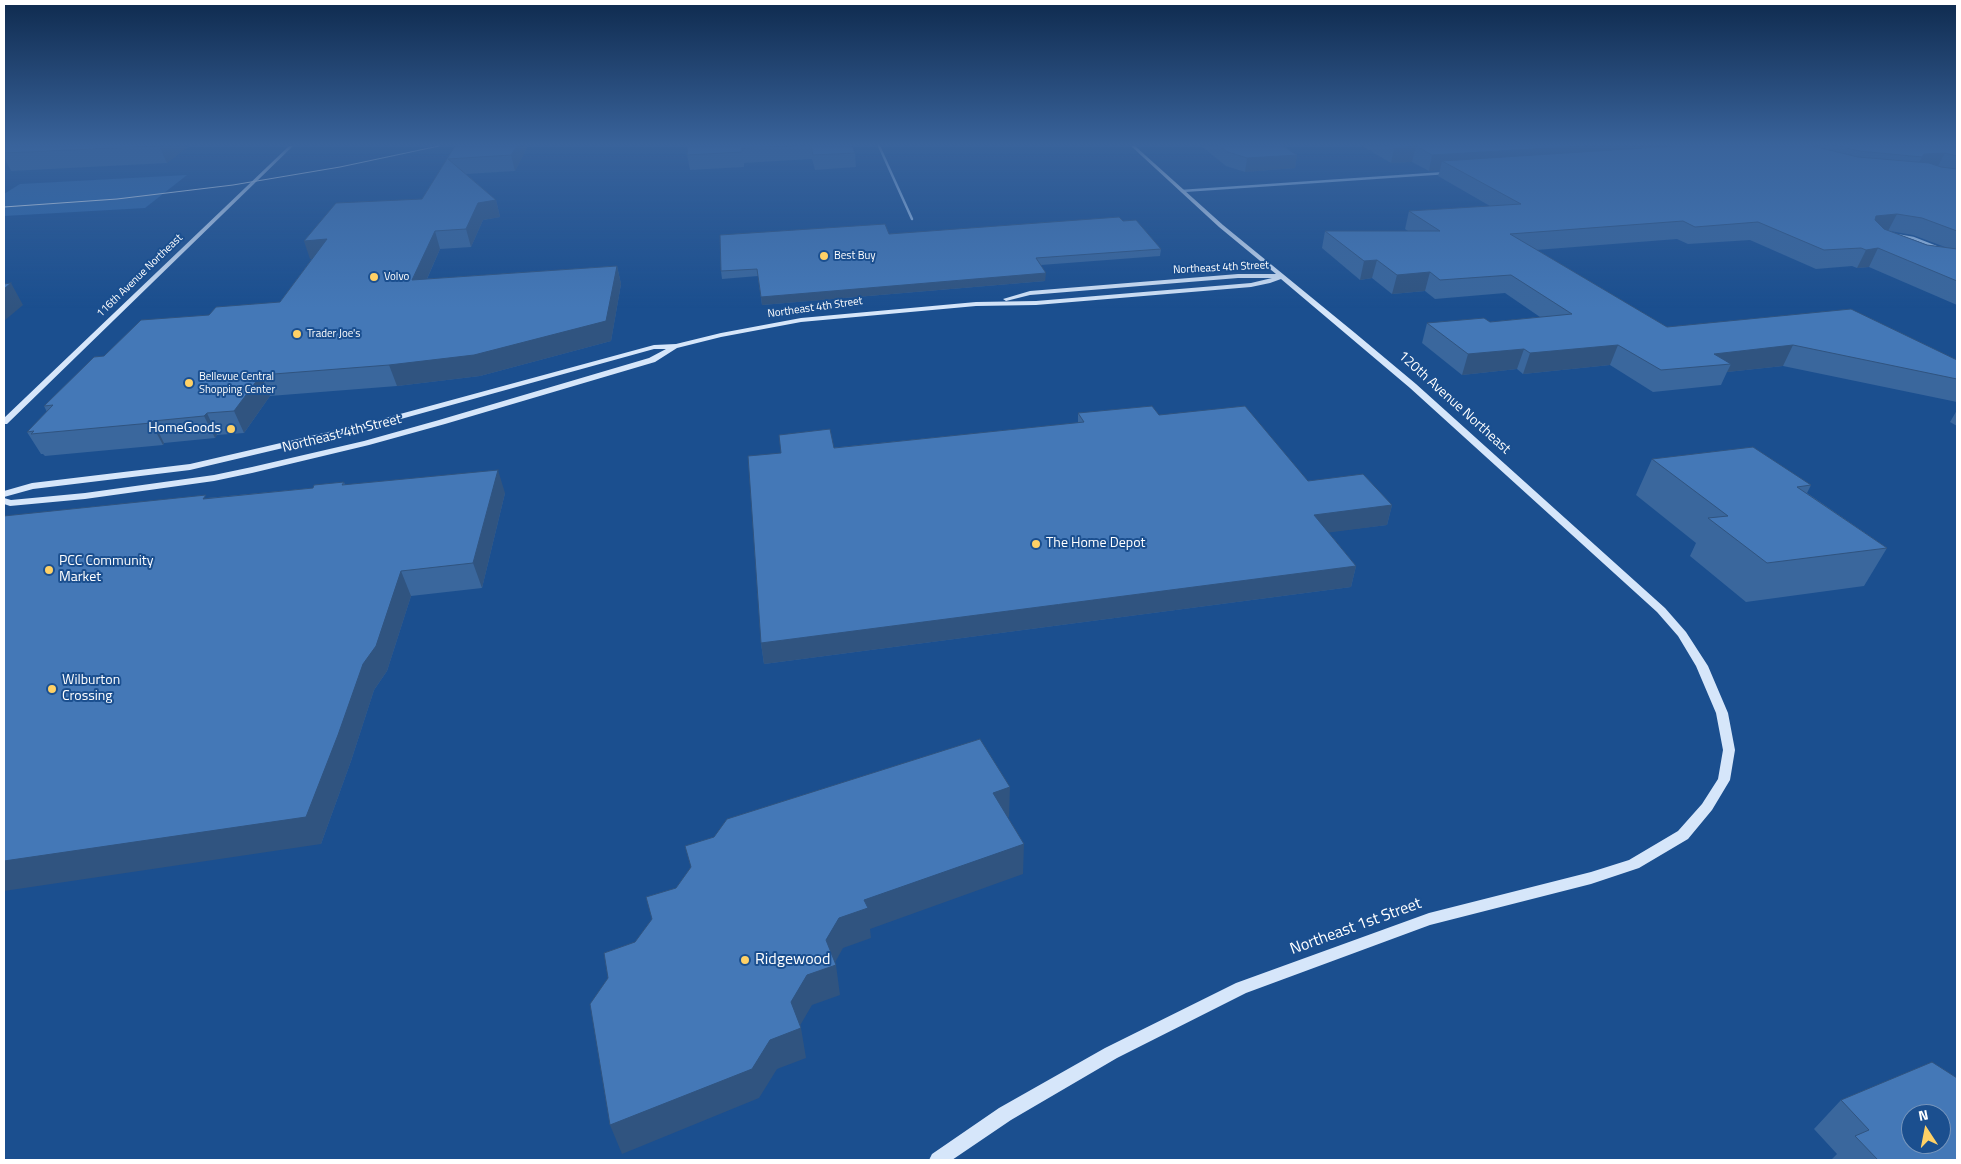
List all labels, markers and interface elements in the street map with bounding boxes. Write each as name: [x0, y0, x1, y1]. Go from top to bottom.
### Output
street label: 116th Avenue Northeast: [94, 232, 186, 320]
place label: Best Buy: [834, 249, 876, 263]
marker: Best Buy: [818, 250, 830, 262]
street label: Northeast 4th Street: [1173, 259, 1269, 277]
place label: Volvo: [384, 270, 409, 284]
marker: Volvo: [368, 271, 380, 283]
street label: Northeast 4th Street: [767, 295, 863, 321]
place label: Trader Joe's: [307, 327, 360, 341]
marker: Trader Joe's: [291, 328, 303, 340]
street label: 120th Avenue Northeast: [1394, 348, 1514, 458]
place label: Bellevue Central Shopping Center: [199, 370, 275, 396]
marker: Bellevue Central Shopping Center: [183, 377, 195, 389]
street label: Northeast 4th Street: [281, 411, 403, 457]
place label: HomeGoods: [148, 421, 221, 437]
marker: HomeGoods: [225, 423, 237, 435]
place label: The Home Depot: [1046, 536, 1145, 552]
marker: The Home Depot: [1030, 538, 1042, 550]
place label: PCC Community Market: [59, 554, 153, 586]
marker: PCC Community Market: [43, 564, 55, 576]
place label: Wilburton Crossing: [62, 673, 120, 706]
marker: Wilburton Crossing: [46, 683, 58, 695]
street label: Northeast 1st Street: [1288, 894, 1424, 960]
place label: Ridgewood: [755, 950, 831, 970]
marker: Ridgewood: [739, 954, 751, 966]
north arrow: [1901, 1104, 1951, 1154]
text: N: [1916, 1104, 1930, 1126]

